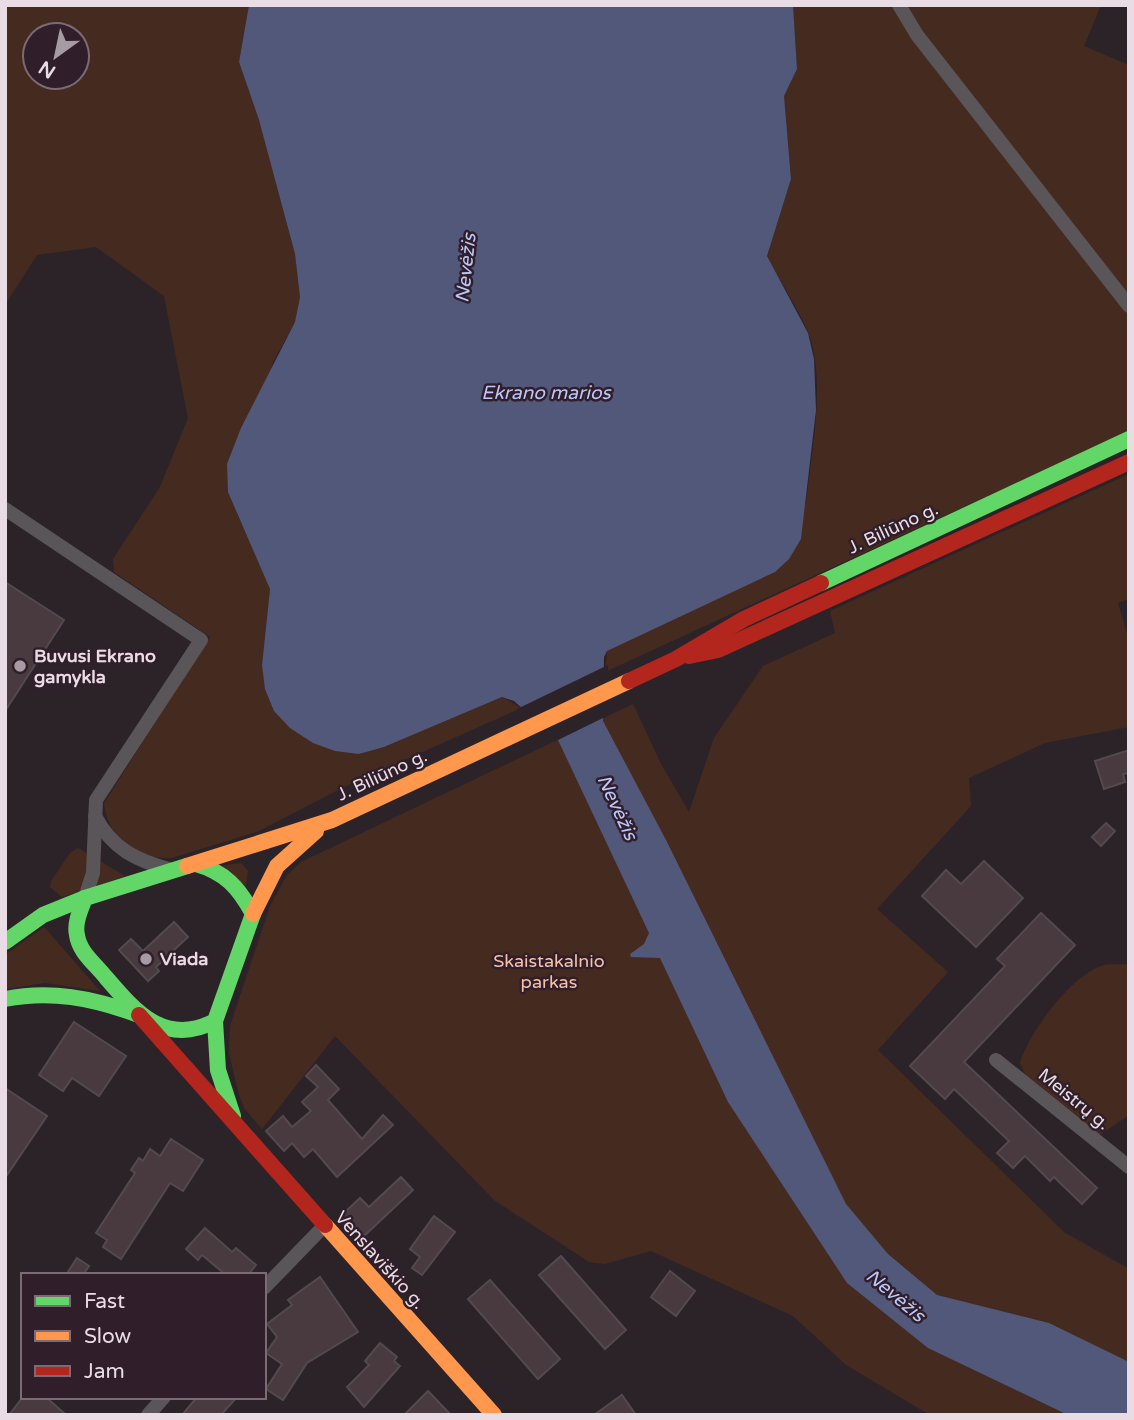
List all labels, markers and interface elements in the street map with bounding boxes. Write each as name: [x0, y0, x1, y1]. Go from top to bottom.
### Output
north arrow: [21, 21, 91, 91]
text: N: [35, 56, 60, 83]
water label: Nevėžis: [451, 230, 481, 304]
water label: Ekrano marios: [481, 382, 613, 404]
street label: J. Biliūno g.: [844, 498, 942, 558]
place label: Buvusi Ekrano gamykla: [34, 645, 156, 688]
marker: Buvusi Ekrano gamykla: [12, 658, 28, 674]
street label: J. Biliūno g.: [333, 745, 431, 805]
water label: Nevėžis: [592, 771, 643, 845]
place label: Viada: [160, 948, 208, 970]
park label: Skaistakalnio parkas: [493, 950, 605, 993]
marker: Viada: [138, 951, 154, 967]
street label: Meistrų g.: [1034, 1063, 1114, 1135]
street label: Venslaviškio g.: [330, 1206, 430, 1314]
water label: Nevėžis: [862, 1265, 931, 1328]
legend: [21, 1273, 266, 1399]
text: Fast: [84, 1289, 125, 1314]
text: Slow: [84, 1324, 132, 1349]
text: Jam: [84, 1359, 125, 1384]

